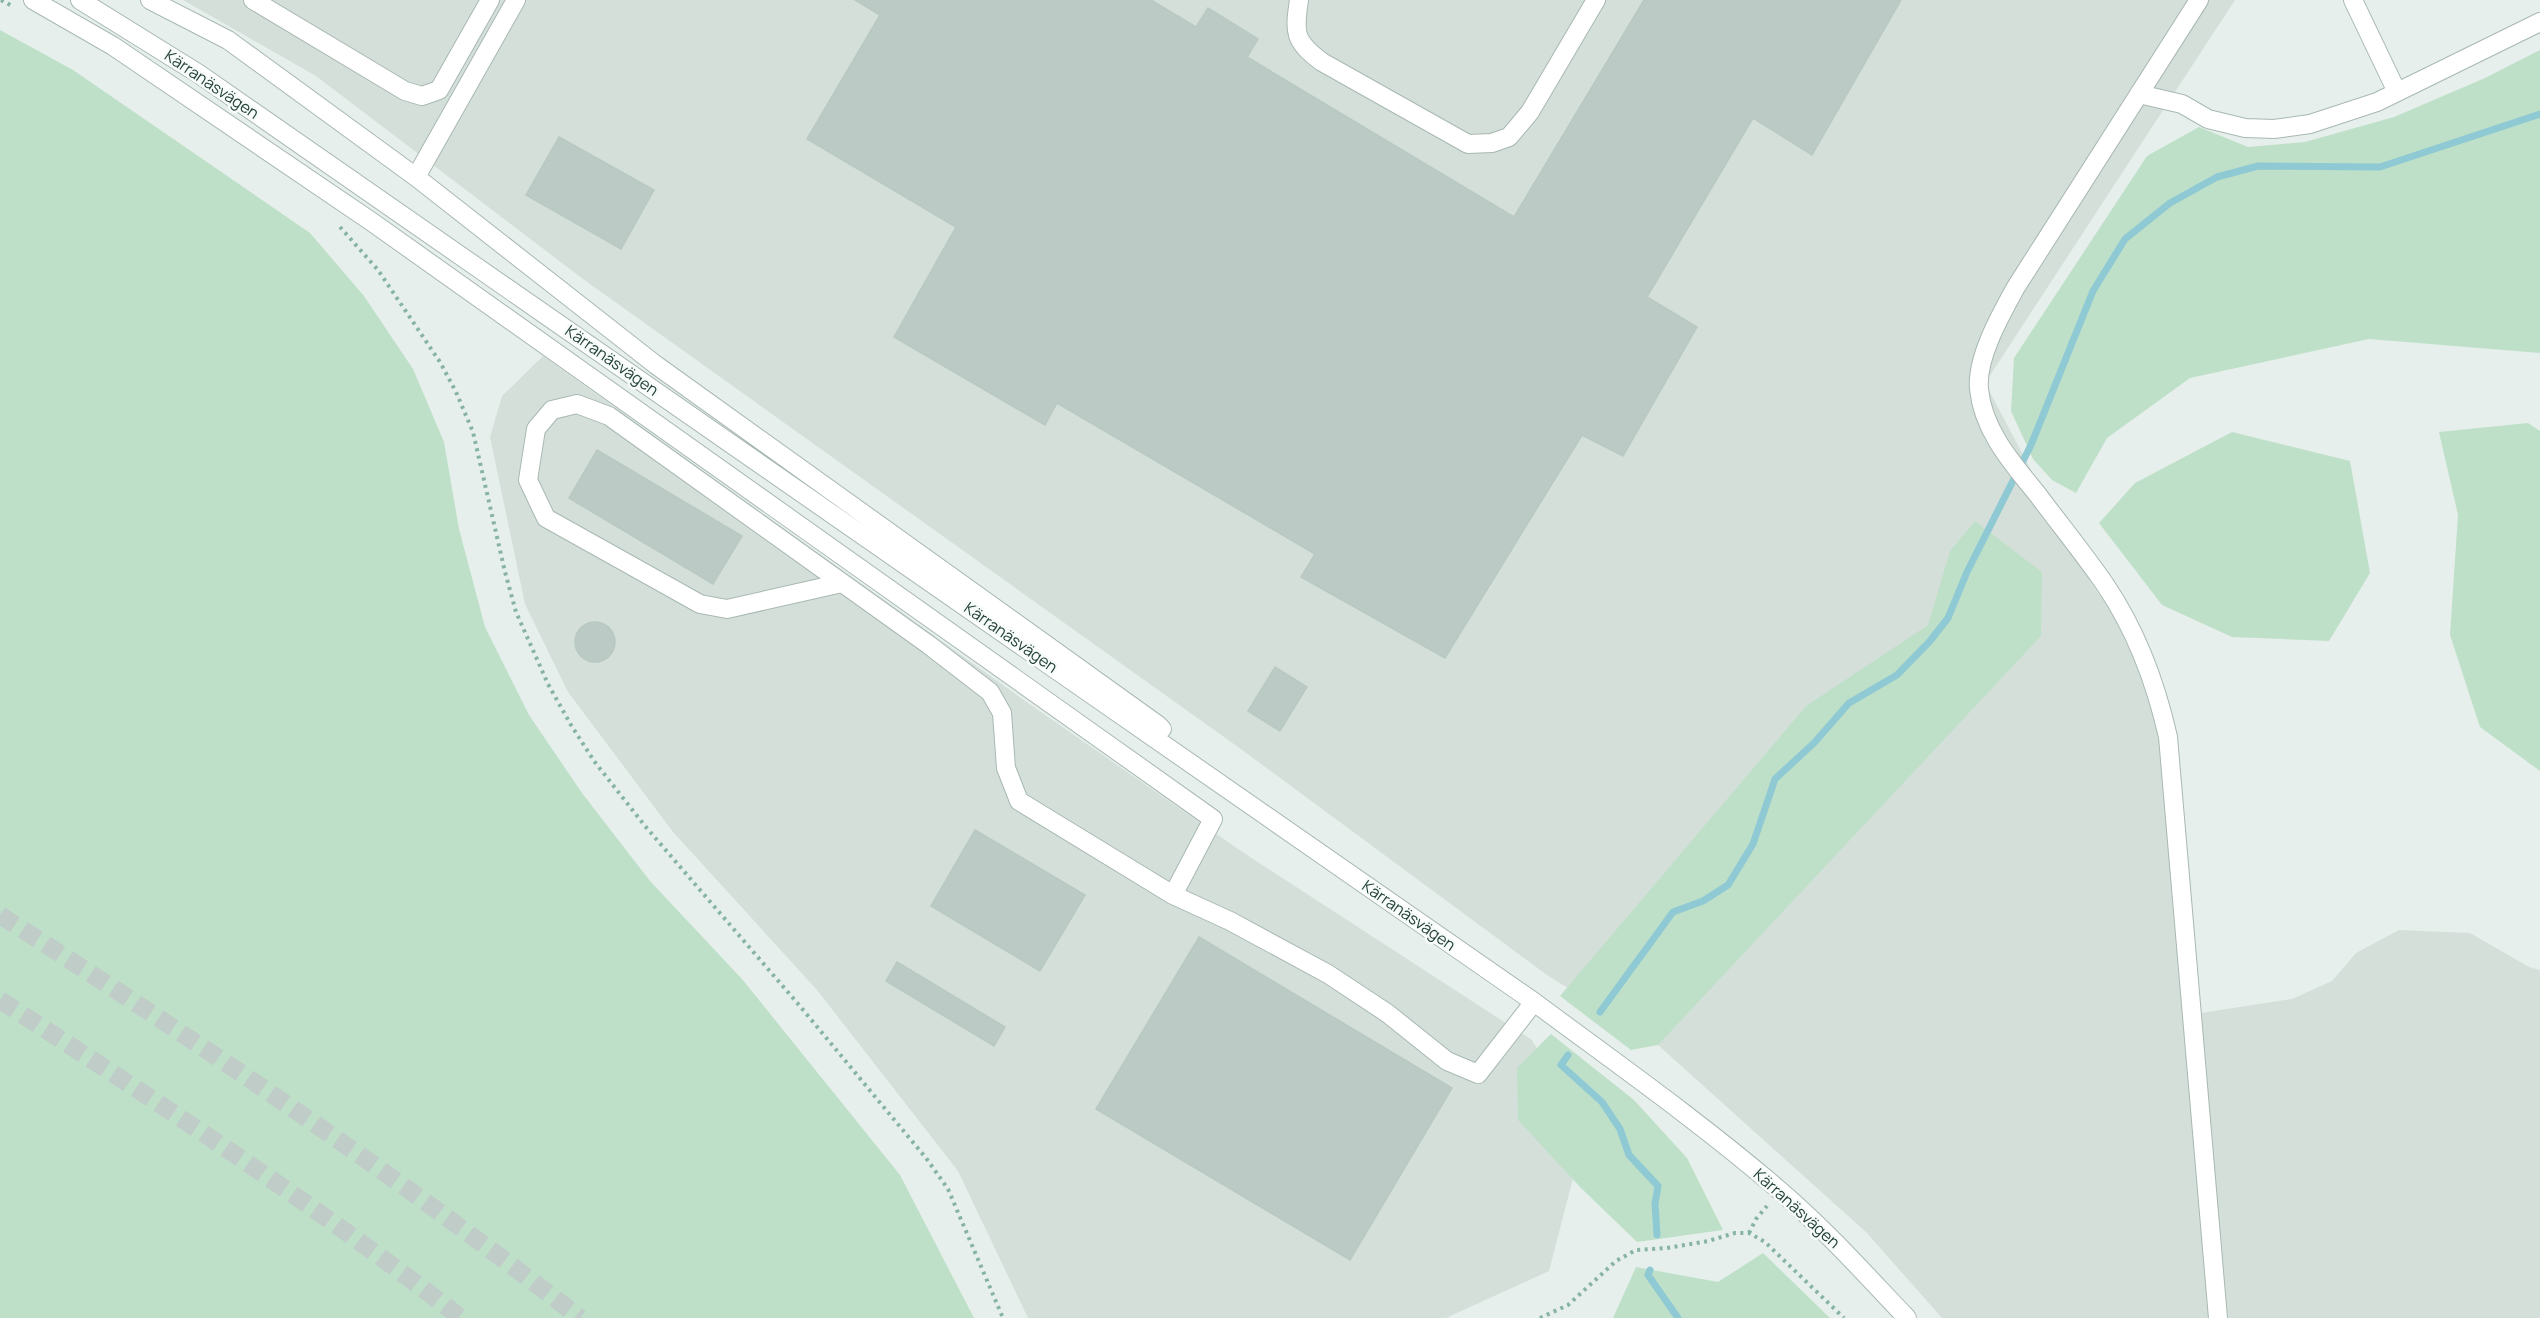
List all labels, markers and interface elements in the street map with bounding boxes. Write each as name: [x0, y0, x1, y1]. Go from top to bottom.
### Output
street label: Kärranäsvägen: [160, 44, 264, 124]
street label: Kärranäsvägen: [561, 320, 663, 400]
street label: Kärranäsvägen: [960, 597, 1062, 677]
street label: Kärranäsvägen: [1358, 875, 1460, 955]
street label: Kärranäsvägen: [1749, 1163, 1845, 1253]

